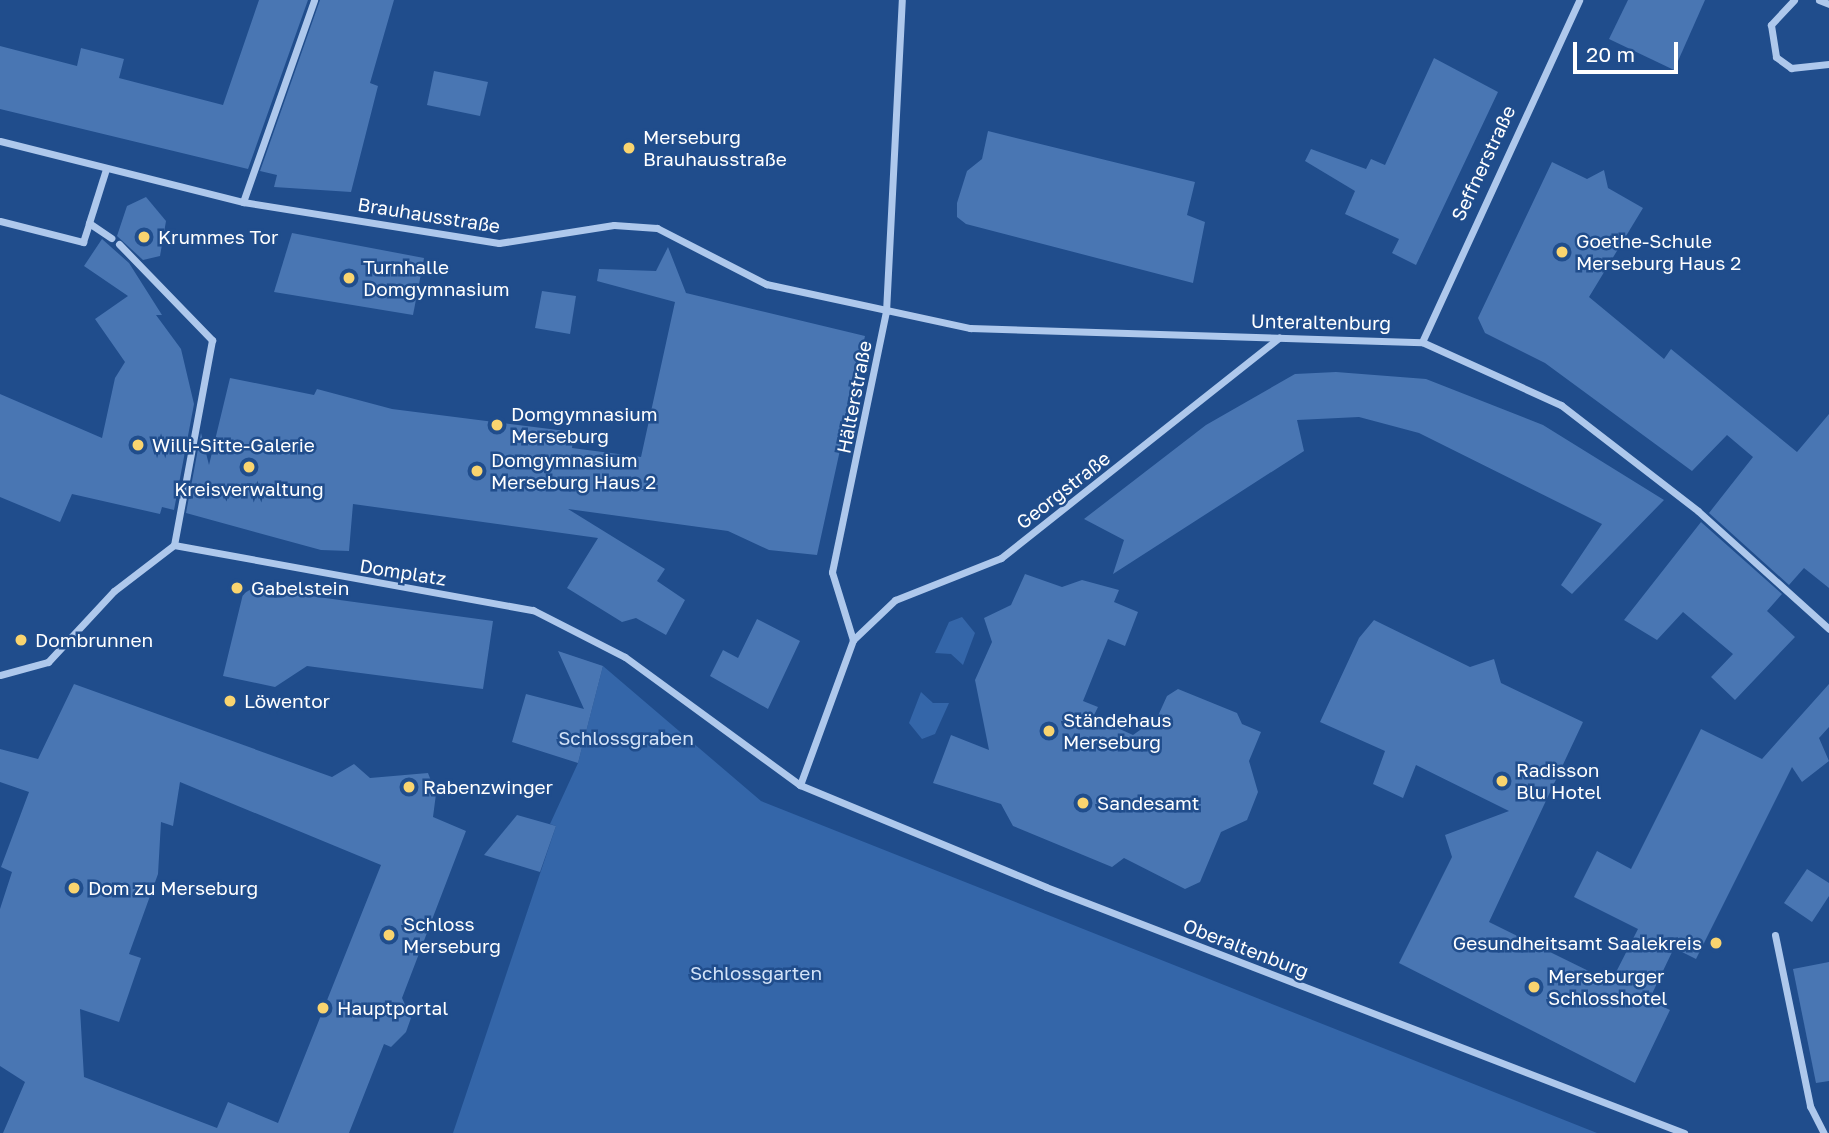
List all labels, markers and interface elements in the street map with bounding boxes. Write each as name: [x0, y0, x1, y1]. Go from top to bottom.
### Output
scale bar: [1577, 28, 1682, 72]
text: 20 m: [1586, 41, 1635, 67]
street label: Seffnerstraße: [1446, 102, 1520, 224]
place label: Merseburg Brauhausstraße: [643, 126, 787, 170]
marker: Merseburg Brauhausstraße: [621, 140, 637, 156]
street label: Brauhausstraße: [356, 192, 502, 238]
place label: Krummes Tor: [158, 226, 278, 248]
marker: Krummes Tor: [136, 229, 152, 245]
place label: Goethe-Schule Merseburg Haus 2: [1576, 230, 1741, 274]
marker: Goethe-Schule Merseburg Haus 2: [1554, 244, 1570, 260]
place label: Turnhalle Domgymnasium: [363, 256, 510, 300]
marker: Turnhalle Domgymnasium: [341, 270, 357, 286]
street label: Unteraltenburg: [1251, 309, 1391, 335]
street label: Hälterstraße: [832, 339, 876, 455]
place label: Domgymnasium Merseburg: [511, 403, 658, 447]
marker: Domgymnasium Merseburg: [489, 417, 505, 433]
place label: Willi-Sitte-Galerie: [152, 434, 315, 456]
marker: Willi-Sitte-Galerie: [130, 437, 146, 453]
street label: Georgstraße: [1012, 446, 1114, 534]
place label: Domgymnasium Merseburg Haus 2: [491, 449, 656, 493]
marker: Kreisverwaltung: [241, 459, 257, 475]
marker: Domgymnasium Merseburg Haus 2: [469, 463, 485, 479]
place label: Kreisverwaltung: [174, 478, 324, 500]
street label: Domplatz: [358, 554, 448, 590]
place label: Gabelstein: [251, 577, 349, 599]
marker: Gabelstein: [229, 580, 245, 596]
place label: Dombrunnen: [35, 629, 153, 651]
marker: Dombrunnen: [13, 632, 29, 648]
place label: Löwentor: [244, 690, 330, 712]
marker: Löwentor: [222, 693, 238, 709]
place label: Ständehaus Merseburg: [1063, 709, 1171, 753]
marker: Ständehaus Merseburg: [1041, 723, 1057, 739]
park label: Schlossgraben: [558, 727, 694, 749]
place label: Radisson Blu Hotel: [1516, 759, 1602, 803]
marker: Radisson Blu Hotel: [1494, 773, 1510, 789]
place label: Rabenzwinger: [423, 776, 553, 798]
marker: Rabenzwinger: [401, 779, 417, 795]
place label: Sandesamt: [1097, 792, 1199, 814]
marker: Sandesamt: [1075, 795, 1091, 811]
place label: Dom zu Merseburg: [88, 877, 258, 899]
marker: Dom zu Merseburg: [66, 880, 82, 896]
place label: Schloss Merseburg: [403, 913, 501, 957]
street label: Oberaltenburg: [1180, 914, 1312, 982]
marker: Schloss Merseburg: [381, 927, 397, 943]
place label: Gesundheitsamt Saalekreis: [1453, 932, 1702, 954]
marker: Gesundheitsamt Saalekreis: [1708, 935, 1724, 951]
park label: Schlossgarten: [690, 962, 822, 984]
place label: Merseburger Schlosshotel: [1548, 965, 1667, 1009]
marker: Merseburger Schlosshotel: [1526, 979, 1542, 995]
place label: Hauptportal: [337, 997, 448, 1019]
marker: Hauptportal: [315, 1000, 331, 1016]

